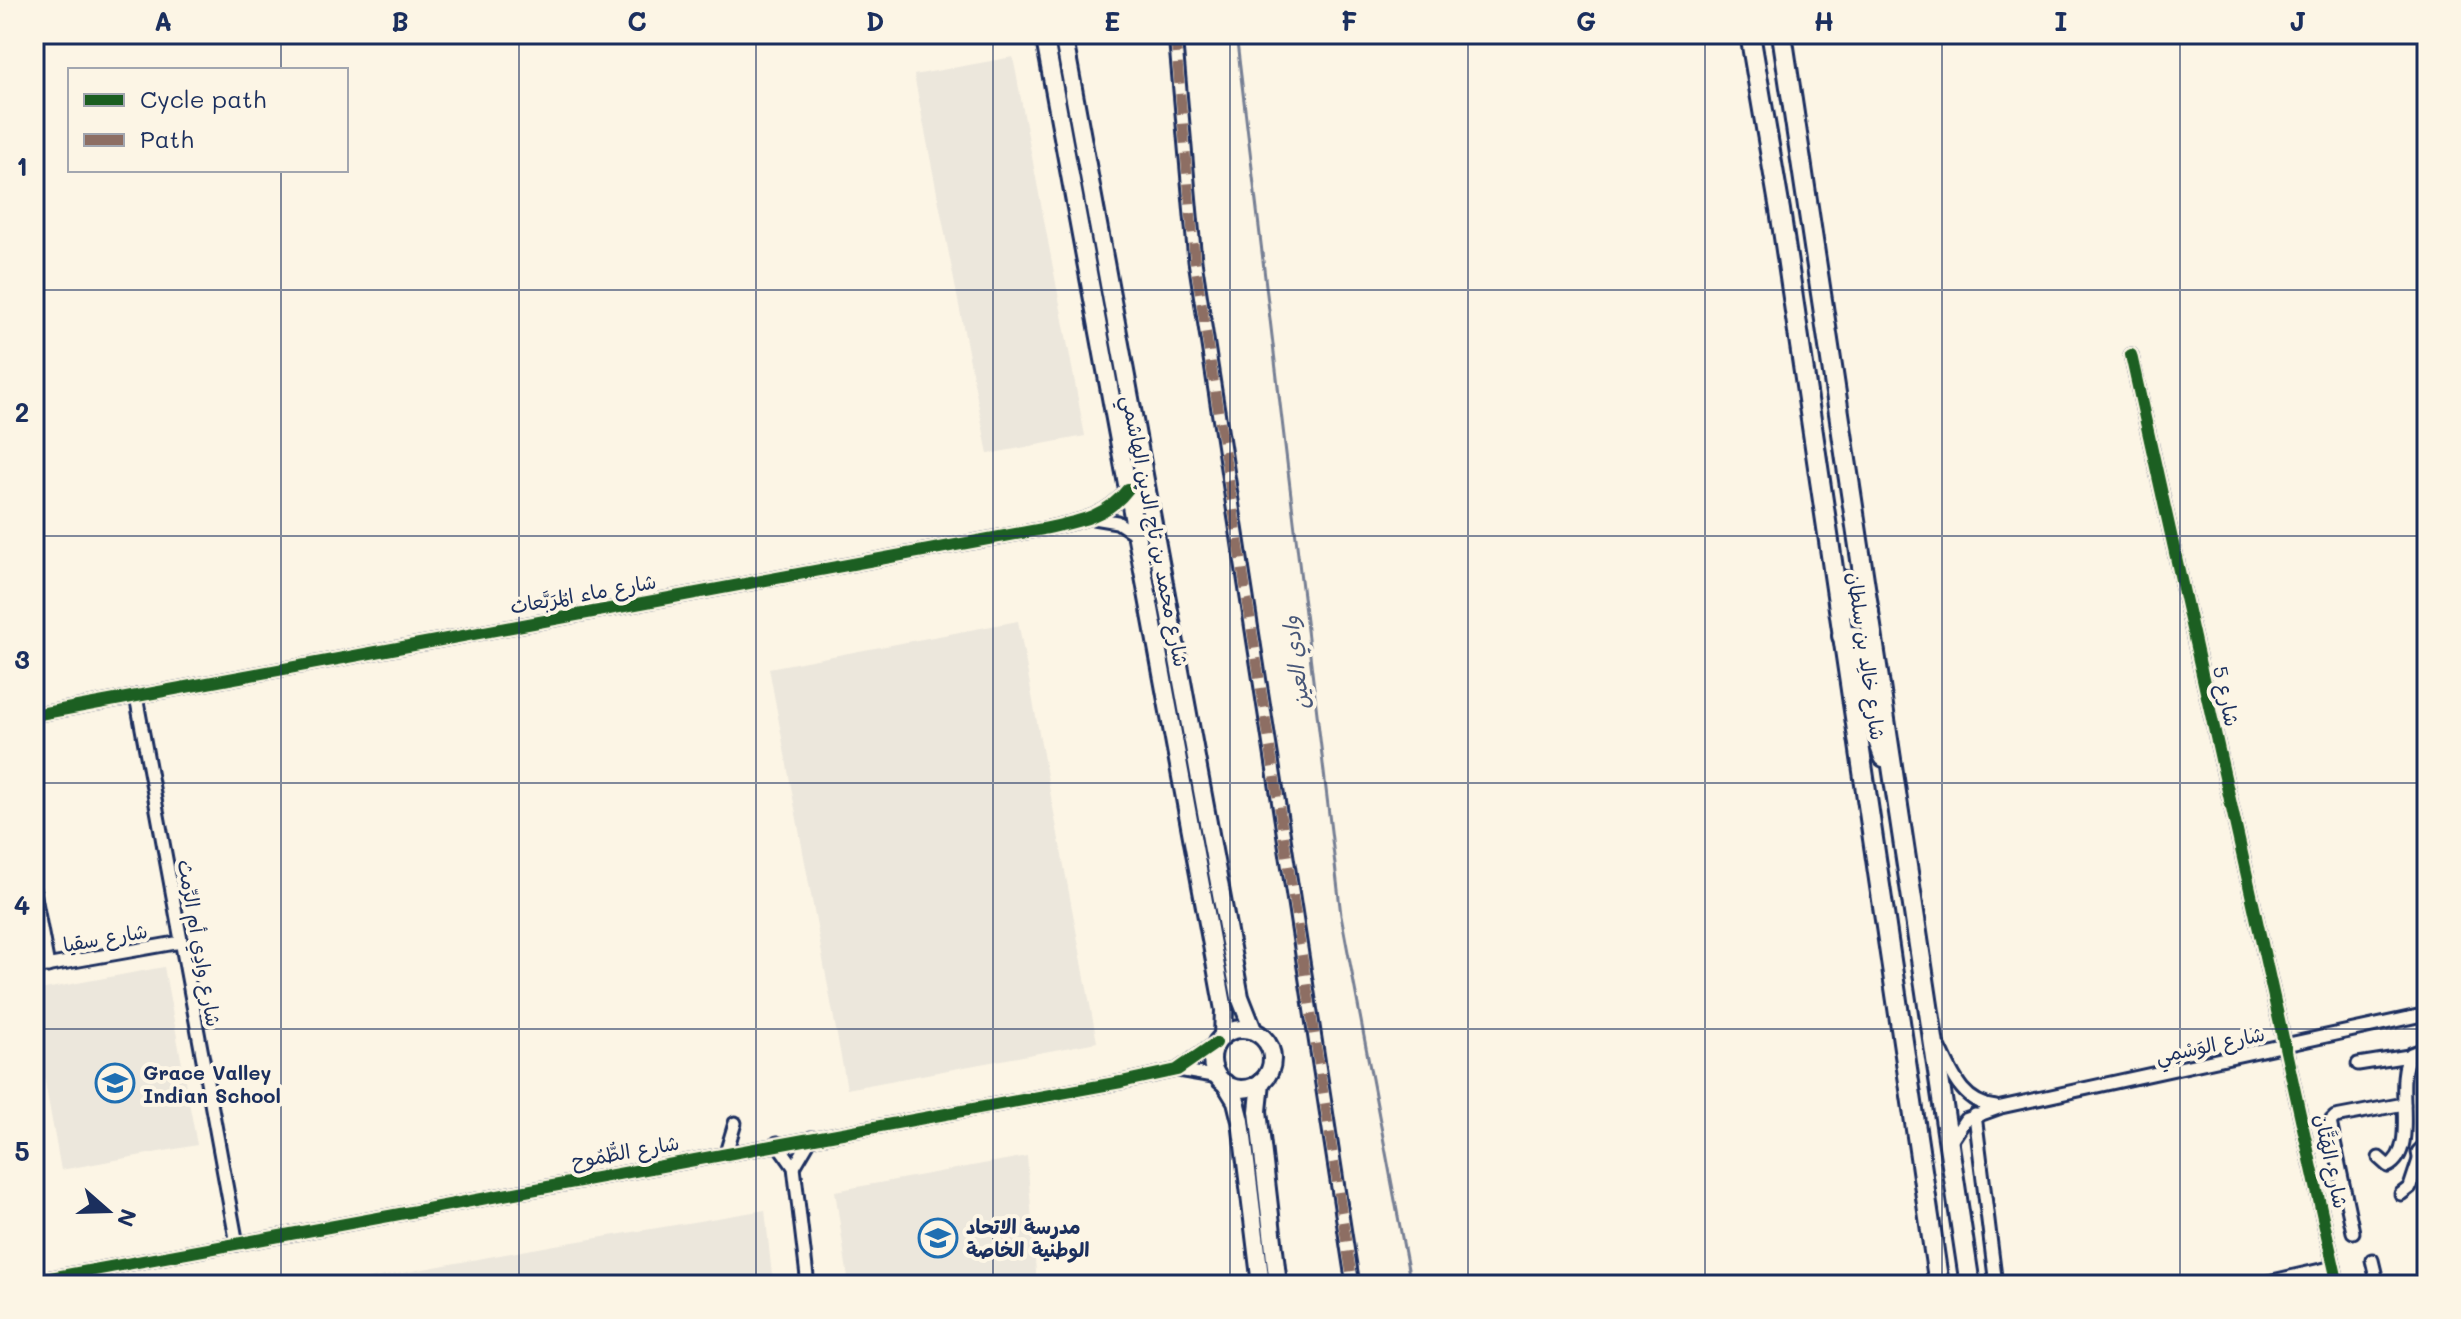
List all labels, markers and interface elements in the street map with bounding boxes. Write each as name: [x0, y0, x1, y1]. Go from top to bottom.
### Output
text: A: [154, 4, 172, 38]
text: B: [391, 4, 409, 38]
text: C: [627, 4, 647, 38]
text: D: [866, 4, 884, 38]
text: E: [1104, 4, 1120, 38]
text: F: [1341, 4, 1357, 38]
text: G: [1576, 4, 1596, 38]
text: H: [1814, 4, 1834, 38]
text: I: [2054, 4, 2068, 38]
text: J: [2289, 4, 2307, 38]
legend: [68, 68, 348, 172]
text: Cycle path: [140, 83, 266, 114]
text: Path: [140, 123, 194, 154]
text: 1: [16, 149, 28, 183]
street label: شارع محمد بن تاج الدين الهاشمي: [1111, 393, 1195, 670]
text: 2: [15, 395, 29, 429]
street label: شارع ماء المُرَبَّعات: [508, 567, 659, 621]
street label: شارع خالِد بن سلطان: [1840, 570, 1892, 742]
water label: وادي العين: [1275, 614, 1317, 712]
text: 3: [14, 642, 30, 676]
street label: شارع 5: [2206, 663, 2246, 729]
street label: شارع وادِي أم الرِّمث: [170, 857, 228, 1029]
text: 4: [14, 888, 30, 922]
street label: شارع سقيا: [61, 917, 150, 959]
street label: شارع الوَسْمِي: [2153, 1020, 2268, 1074]
place label: Grace Valley Indian School: [143, 1059, 281, 1108]
school or university icon: Grace Valley Indian School: [94, 1062, 136, 1104]
street label: شارع الهَتَّان: [2307, 1111, 2355, 1211]
street label: شارع الطُّمُوح: [569, 1129, 682, 1175]
text: 5: [14, 1134, 30, 1168]
north arrow: [68, 1171, 148, 1251]
text: N: [111, 1205, 144, 1231]
place label: مدرسة الاتحاد الوطنية الخاصة: [966, 1213, 1089, 1263]
school or university icon: مدرسة الاتحاد الوطنية الخاصة: [917, 1217, 959, 1259]

